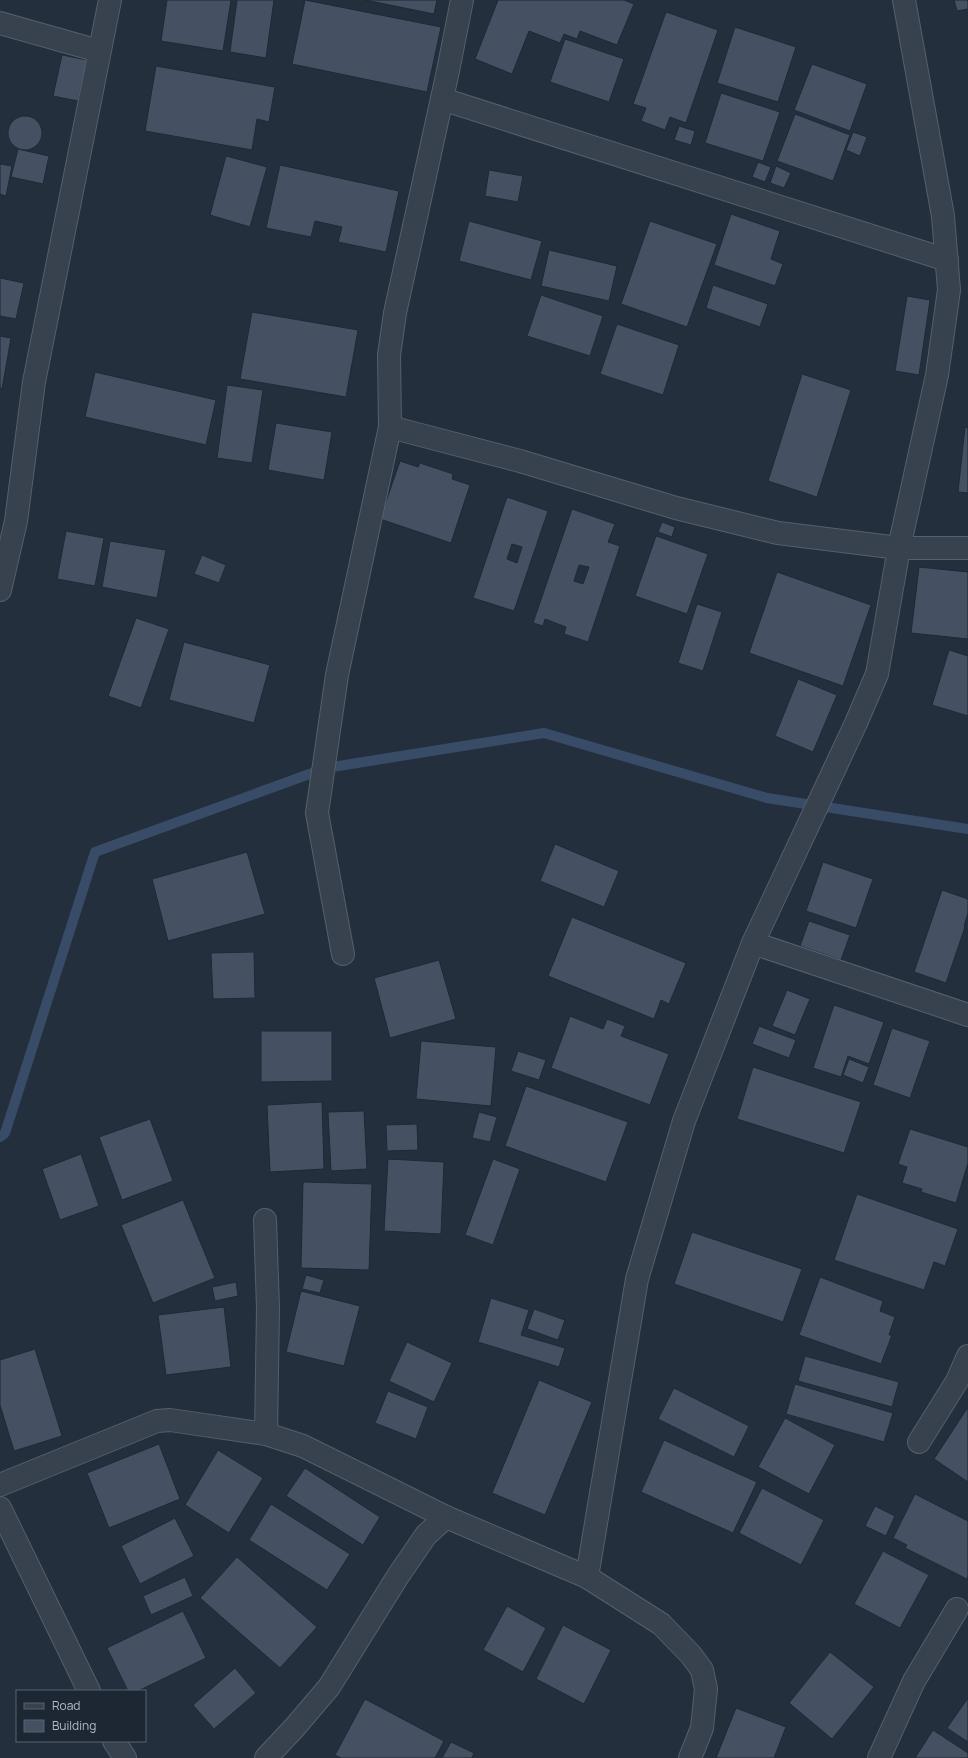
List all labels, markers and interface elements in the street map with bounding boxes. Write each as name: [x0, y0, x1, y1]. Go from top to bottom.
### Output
legend: [16, 1690, 146, 1742]
text: Road: [52, 1697, 80, 1714]
text: Building: [52, 1717, 96, 1734]

